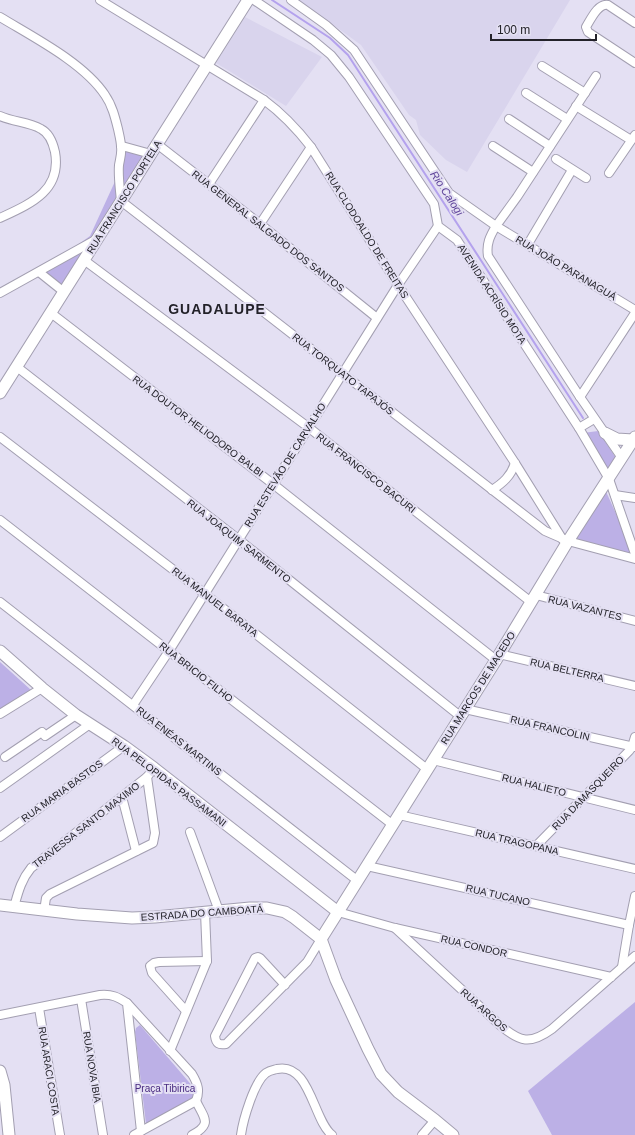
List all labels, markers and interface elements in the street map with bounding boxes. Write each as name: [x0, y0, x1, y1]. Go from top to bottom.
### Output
scale bar: [491, 16, 596, 42]
text: 100 m: [497, 23, 530, 37]
street label: RUA FRANCISCO PORTELA: [84, 138, 164, 256]
street label: RUA GENERAL SALGADO DOS SANTOS: [190, 168, 347, 294]
water label: Rio Calogi: [428, 168, 466, 218]
street label: RUA CLODOALDO DE FREITAS: [323, 170, 411, 301]
street label: RUA JOÃO PARANAGUÁ: [514, 233, 619, 303]
street label: AVENIDA ACRÍSIO MOTA: [456, 241, 529, 346]
district label: GUADALUPE: [168, 301, 266, 317]
street label: RUA TORQUATO TAPAJÓS: [290, 330, 397, 417]
street label: RUA DOUTOR HELIODORO BALBI: [131, 373, 265, 479]
street label: RUA ESTEVÃO DE CARVALHO: [241, 400, 328, 529]
street label: RUA FRANCISCO BACURI: [314, 431, 418, 515]
street label: RUA JOAQUIM SARMENTO: [185, 497, 293, 585]
street label: RUA MANUEL BARATA: [170, 565, 260, 639]
street label: RUA VAZANTES: [547, 594, 623, 623]
street label: RUA MARCOS DE MACEDO: [439, 630, 517, 746]
street label: RUA BRICIO FILHO: [157, 640, 235, 704]
street label: RUA BELTERRA: [529, 656, 605, 684]
street label: RUA ENÉAS MARTINS: [134, 704, 225, 778]
street label: RUA FRANCOLIN: [509, 714, 591, 742]
street label: RUA PELOPIDAS PASSAMANI: [110, 735, 228, 829]
street label: RUA DAMASQUEIRO: [550, 754, 626, 832]
street label: RUA MARIA BASTOS: [19, 758, 105, 824]
street label: RUA HALIETO: [501, 772, 568, 798]
street label: TRAVESSA SANTO MAXIMO: [30, 780, 142, 870]
street label: RUA TRAGOPANA: [474, 827, 560, 857]
street label: RUA TUCANO: [465, 882, 531, 908]
street label: ESTRADA DO CAMBOATÁ: [140, 902, 264, 923]
street label: RUA CONDOR: [440, 933, 508, 959]
street label: RUA ARGOS: [458, 986, 510, 1034]
street label: RUA ARACI COSTA: [37, 1026, 62, 1117]
street label: RUA NOVA IBIA: [81, 1031, 103, 1104]
park label: Praça Tibirica: [135, 1083, 196, 1094]

